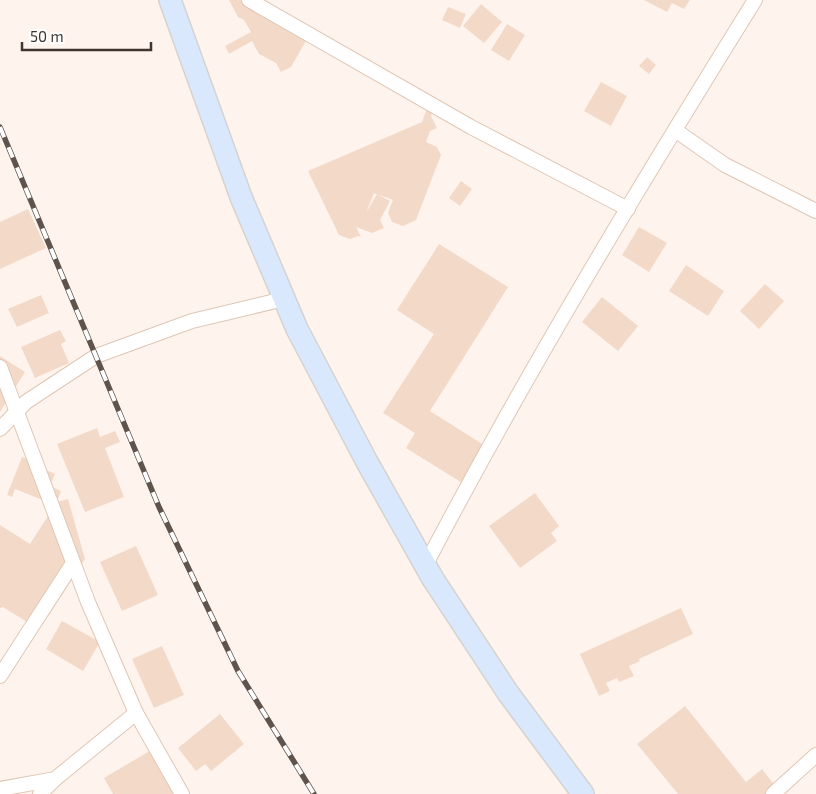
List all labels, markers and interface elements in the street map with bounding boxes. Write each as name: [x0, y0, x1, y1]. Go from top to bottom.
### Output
scale bar: [22, 20, 151, 52]
text: 50 m: [30, 27, 64, 45]

